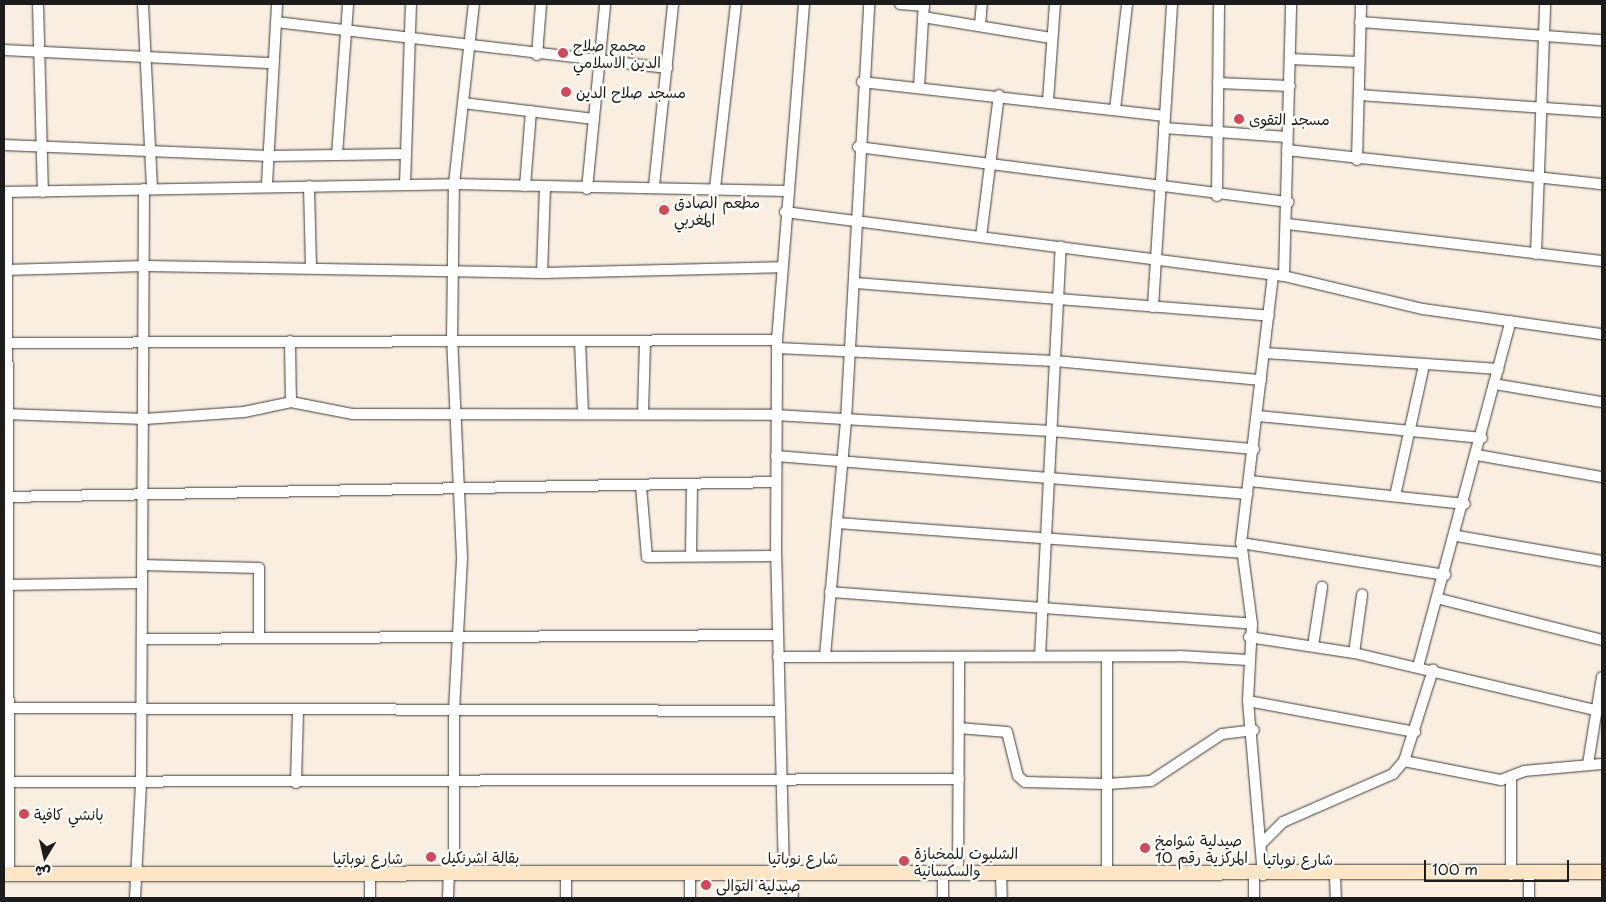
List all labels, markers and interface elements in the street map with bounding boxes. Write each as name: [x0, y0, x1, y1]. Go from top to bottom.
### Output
place label: مجمع صلاح الدين الاسلامي: [573, 35, 661, 70]
marker: مجمع صلاح الدين الاسلامي: [557, 47, 569, 59]
place label: مسجد صلاح الدين: [576, 83, 686, 101]
marker: مسجد صلاح الدين: [560, 86, 572, 98]
place label: مسجد التقوى: [1249, 110, 1330, 128]
marker: مسجد التقوى: [1233, 113, 1245, 125]
place label: مطعم الصادق المغربي: [674, 192, 760, 227]
marker: مطعم الصادق المغربي: [658, 204, 670, 216]
place label: بانشي كافية: [34, 805, 104, 823]
marker: بانشي كافية: [18, 808, 30, 820]
place label: صيدلية شوامخ المركزية رقم 10: [1155, 830, 1248, 865]
north arrow: [20, 832, 70, 882]
marker: صيدلية شوامخ المركزية رقم 10: [1139, 842, 1151, 854]
place label: الشلبوت للمخبازة والسكسانية: [914, 843, 1018, 878]
place label: بقالة اشرنكيل: [441, 848, 519, 866]
street label: شارع نوباتيا: [333, 849, 403, 867]
street label: شارع نوباتيا: [768, 849, 838, 867]
street label: شارع نوباتيا: [1263, 850, 1333, 868]
scale bar: [1426, 850, 1571, 882]
marker: بقالة اشرنكيل: [425, 851, 437, 863]
marker: الشلبوت للمخبازة والسكسانية: [898, 855, 910, 867]
text: 100 m: [1432, 857, 1478, 880]
text: ش: [33, 861, 52, 884]
place label: صيدلية التوالي: [716, 876, 801, 894]
marker: صيدلية التوالي: [700, 879, 712, 891]

